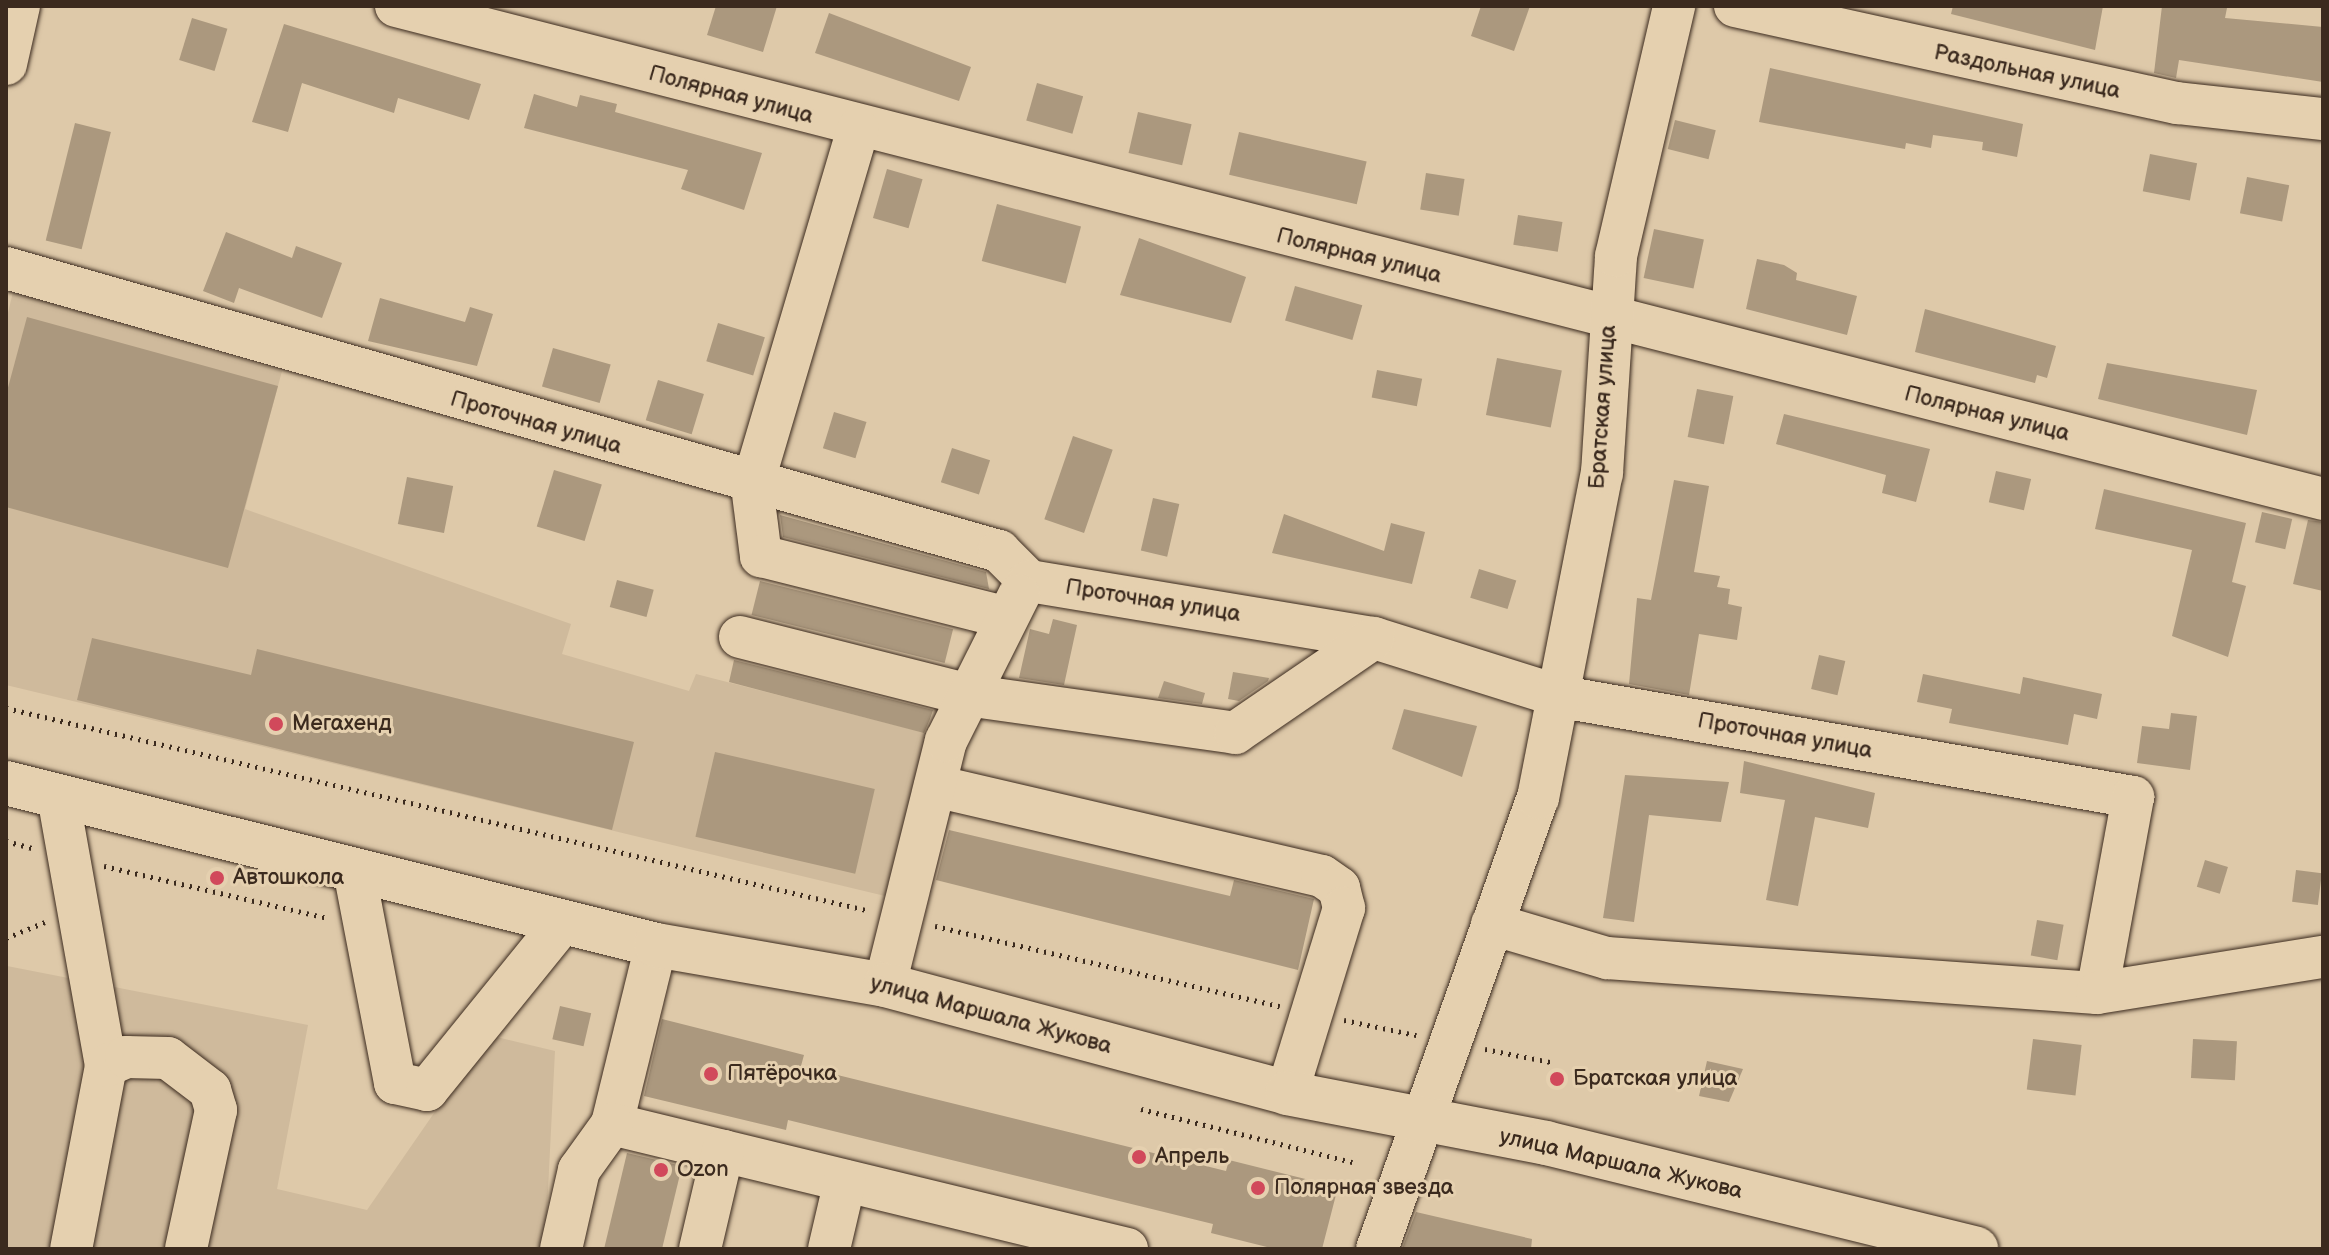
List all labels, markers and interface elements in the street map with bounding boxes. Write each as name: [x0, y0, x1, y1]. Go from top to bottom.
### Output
street label: Раздольная улица: [1931, 39, 2123, 105]
street label: Полярная улица: [646, 60, 816, 130]
street label: Полярная улица: [1274, 223, 1444, 289]
street label: Братская улица: [1584, 324, 1622, 490]
street label: Полярная улица: [1902, 381, 2072, 447]
street label: Проточная улица: [447, 386, 625, 460]
street label: Проточная улица: [1063, 574, 1243, 628]
street label: Проточная улица: [1696, 708, 1874, 764]
place label: Мегахенд: [292, 711, 392, 737]
marker: Мегахенд: [267, 715, 285, 733]
place label: Автошкола: [233, 865, 344, 891]
marker: Автошкола: [208, 869, 226, 887]
street label: улица Маршала Жукова: [867, 970, 1115, 1060]
place label: Пятёрочка: [727, 1061, 837, 1087]
marker: Пятёрочка: [702, 1065, 720, 1083]
place label: Братская улица: [1573, 1066, 1738, 1092]
marker: Братская улица: [1548, 1070, 1566, 1088]
street label: улица Маршала Жукова: [1497, 1123, 1745, 1205]
place label: Апрель: [1155, 1144, 1229, 1170]
marker: Апрель: [1130, 1148, 1148, 1166]
place label: Ozon: [677, 1157, 729, 1183]
marker: Ozon: [652, 1161, 670, 1179]
place label: Полярная звезда: [1274, 1175, 1454, 1201]
marker: Полярная звезда: [1249, 1179, 1267, 1197]

